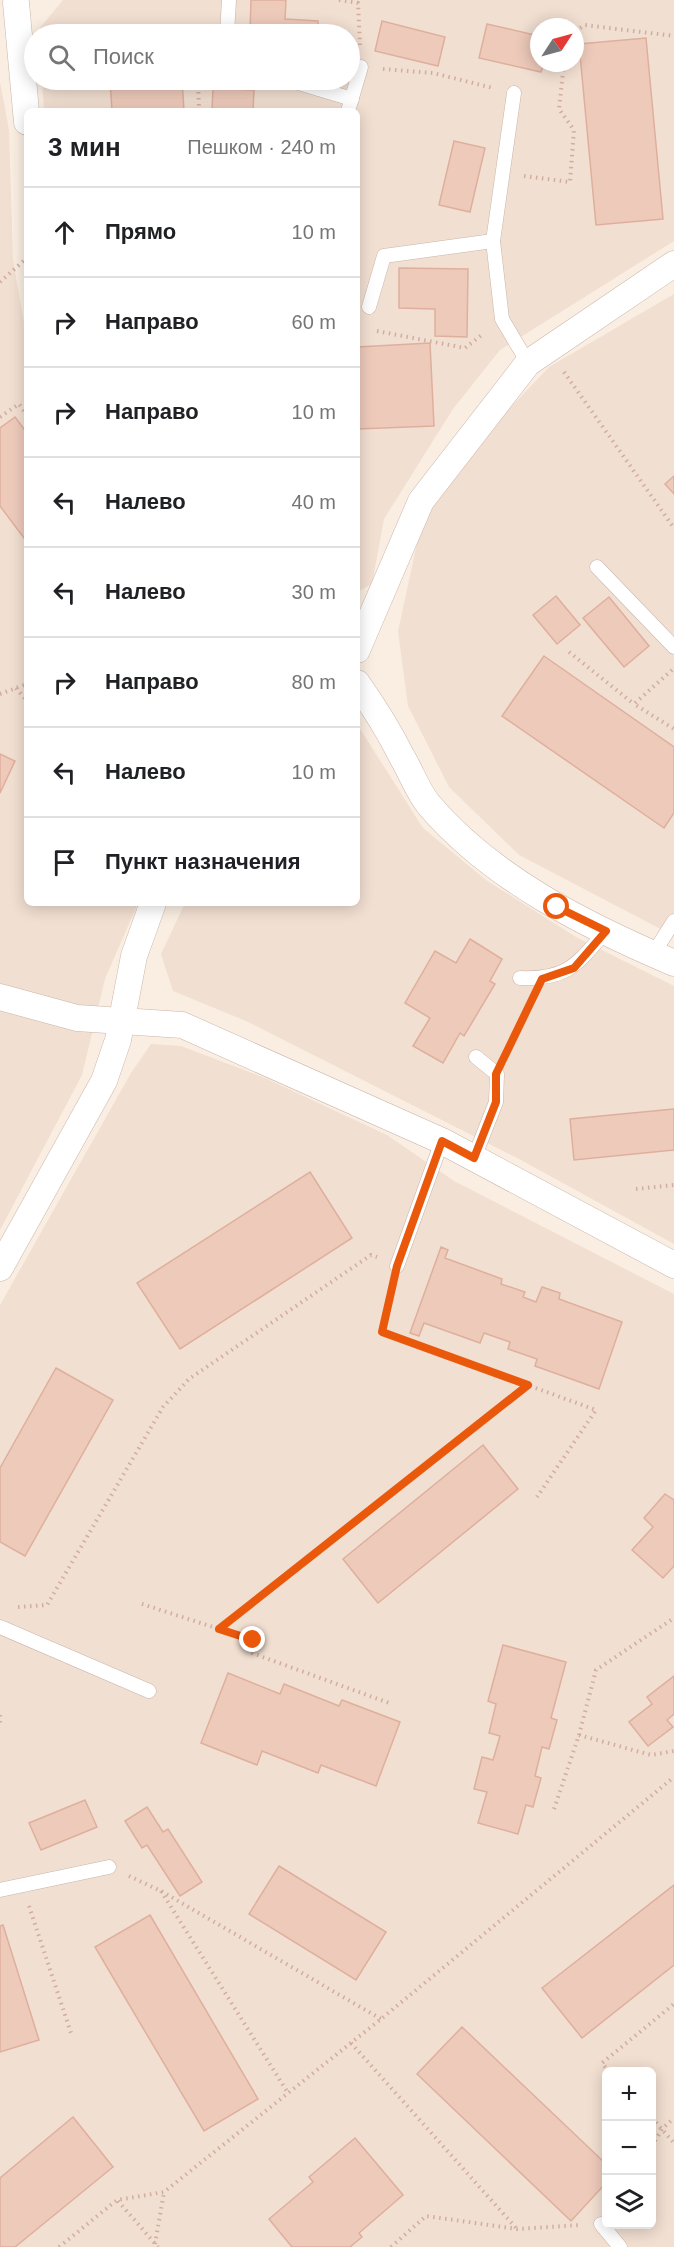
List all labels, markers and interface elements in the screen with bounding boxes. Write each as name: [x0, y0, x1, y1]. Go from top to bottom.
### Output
north arrow: [530, 18, 584, 72]
search box: [24, 24, 360, 90]
icon: search: [45, 41, 78, 74]
text: Поиск: [93, 44, 154, 69]
text: 3 мин: [48, 132, 121, 162]
text: Пешком · 240 m: [187, 136, 336, 158]
icon: ahead: [48, 216, 81, 249]
text: Прямо: [105, 219, 176, 244]
text: 10 m: [292, 221, 336, 243]
icon: right: [48, 306, 81, 339]
text: Направо: [105, 309, 199, 334]
text: 60 m: [292, 311, 336, 333]
icon: right: [48, 396, 81, 429]
text: Направо: [105, 399, 199, 424]
text: 10 m: [292, 401, 336, 423]
icon: left: [48, 486, 81, 519]
text: Налево: [105, 489, 186, 514]
text: 40 m: [292, 491, 336, 513]
icon: left: [48, 576, 81, 609]
text: Налево: [105, 579, 186, 604]
text: 30 m: [292, 581, 336, 603]
icon: right: [48, 666, 81, 699]
text: Направо: [105, 669, 199, 694]
text: 80 m: [292, 671, 336, 693]
icon: left: [48, 756, 81, 789]
text: Налево: [105, 759, 186, 784]
text: 10 m: [292, 761, 336, 783]
icon: arrive: [48, 846, 81, 879]
text: Пункт назначения: [105, 849, 301, 874]
route start: [543, 893, 569, 919]
route end: [239, 1626, 265, 1652]
map controls: [602, 2067, 656, 2229]
button: +: [602, 2067, 656, 2121]
button: −: [602, 2121, 656, 2175]
button: layers: [602, 2175, 656, 2229]

